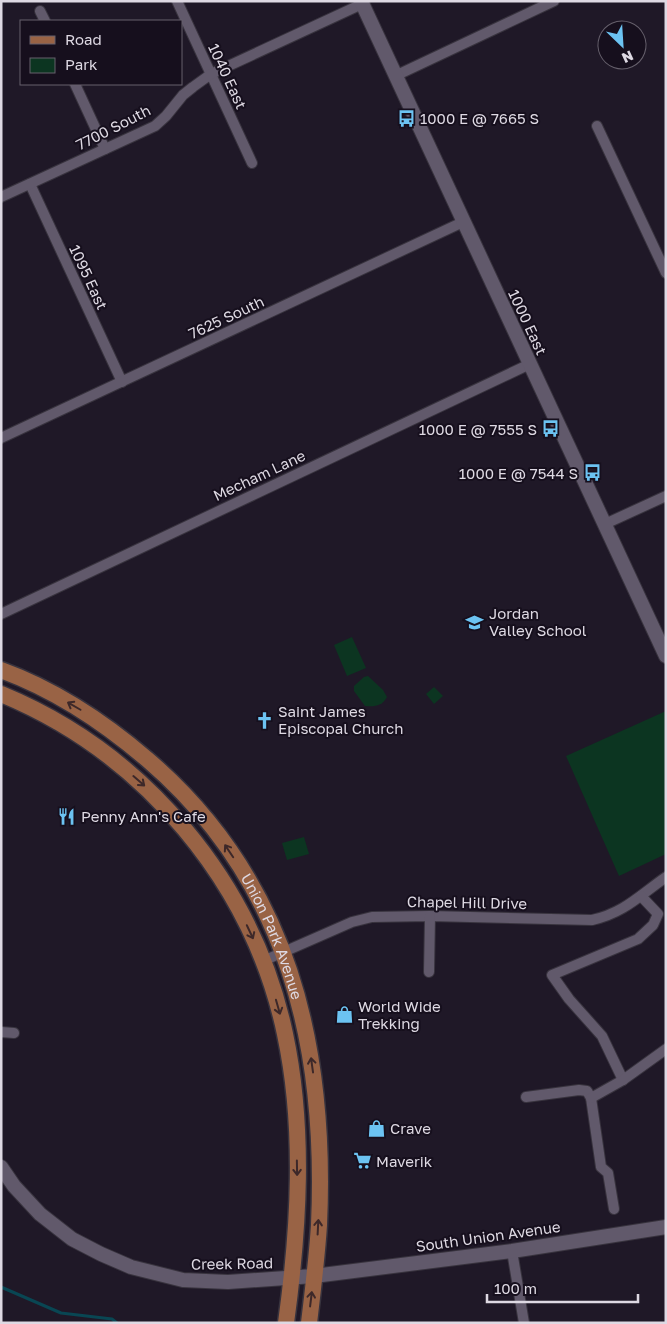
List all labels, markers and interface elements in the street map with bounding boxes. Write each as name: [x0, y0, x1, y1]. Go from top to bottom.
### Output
legend: [20, 20, 182, 85]
north arrow: [597, 20, 647, 70]
text: Road: [65, 30, 102, 48]
street label: 1040 East: [205, 40, 251, 112]
text: N: [619, 47, 636, 67]
text: Park: [65, 55, 98, 73]
street label: 7700 South: [73, 101, 153, 153]
bus stop icon: 1000 E @ 7665 S: [396, 108, 416, 128]
place label: 1000 E @ 7665 S: [420, 109, 539, 127]
street label: 1095 East: [66, 242, 112, 312]
street label: 1000 East: [505, 286, 551, 358]
street label: 7625 South: [185, 292, 267, 342]
bus stop icon: 1000 E @ 7555 S: [541, 419, 561, 439]
place label: 1000 E @ 7555 S: [419, 420, 537, 438]
street label: Mecham Lane: [210, 446, 308, 504]
bus stop icon: 1000 E @ 7544 S: [582, 463, 602, 483]
place label: 1000 E @ 7544 S: [459, 464, 578, 482]
place label: Jordan Valley School: [489, 604, 587, 639]
school or university icon: Jordan Valley School: [465, 612, 485, 632]
one-way arrow: [67, 701, 82, 711]
place label: Saint James Episcopal Church: [278, 702, 403, 737]
church icon: Saint James Episcopal Church: [254, 710, 274, 730]
one-way arrow: [133, 776, 146, 787]
restaurant icon: Penny Ann's Cafe: [57, 806, 77, 826]
place label: Penny Ann's Cafe: [81, 807, 206, 825]
one-way arrow: [224, 844, 234, 858]
street label: Union Park Avenue: [238, 870, 307, 1002]
street label: Chapel Hill Drive: [407, 892, 528, 912]
one-way arrow: [246, 924, 256, 939]
place label: World Wide Trekking: [358, 997, 441, 1032]
one-way arrow: [274, 999, 284, 1015]
shop icon: World Wide Trekking: [334, 1005, 354, 1025]
one-way arrow: [307, 1058, 317, 1074]
shop icon: Crave: [366, 1118, 386, 1138]
place label: Crave: [390, 1119, 431, 1137]
supermarket icon: Maverik: [352, 1151, 372, 1171]
place label: Maverik: [376, 1152, 433, 1170]
one-way arrow: [292, 1160, 302, 1176]
street label: South Union Avenue: [415, 1217, 562, 1255]
one-way arrow: [314, 1220, 323, 1236]
street label: Creek Road: [191, 1253, 273, 1273]
scale bar: [487, 1272, 638, 1304]
text: 100 m: [494, 1279, 537, 1297]
one-way arrow: [307, 1292, 317, 1308]

